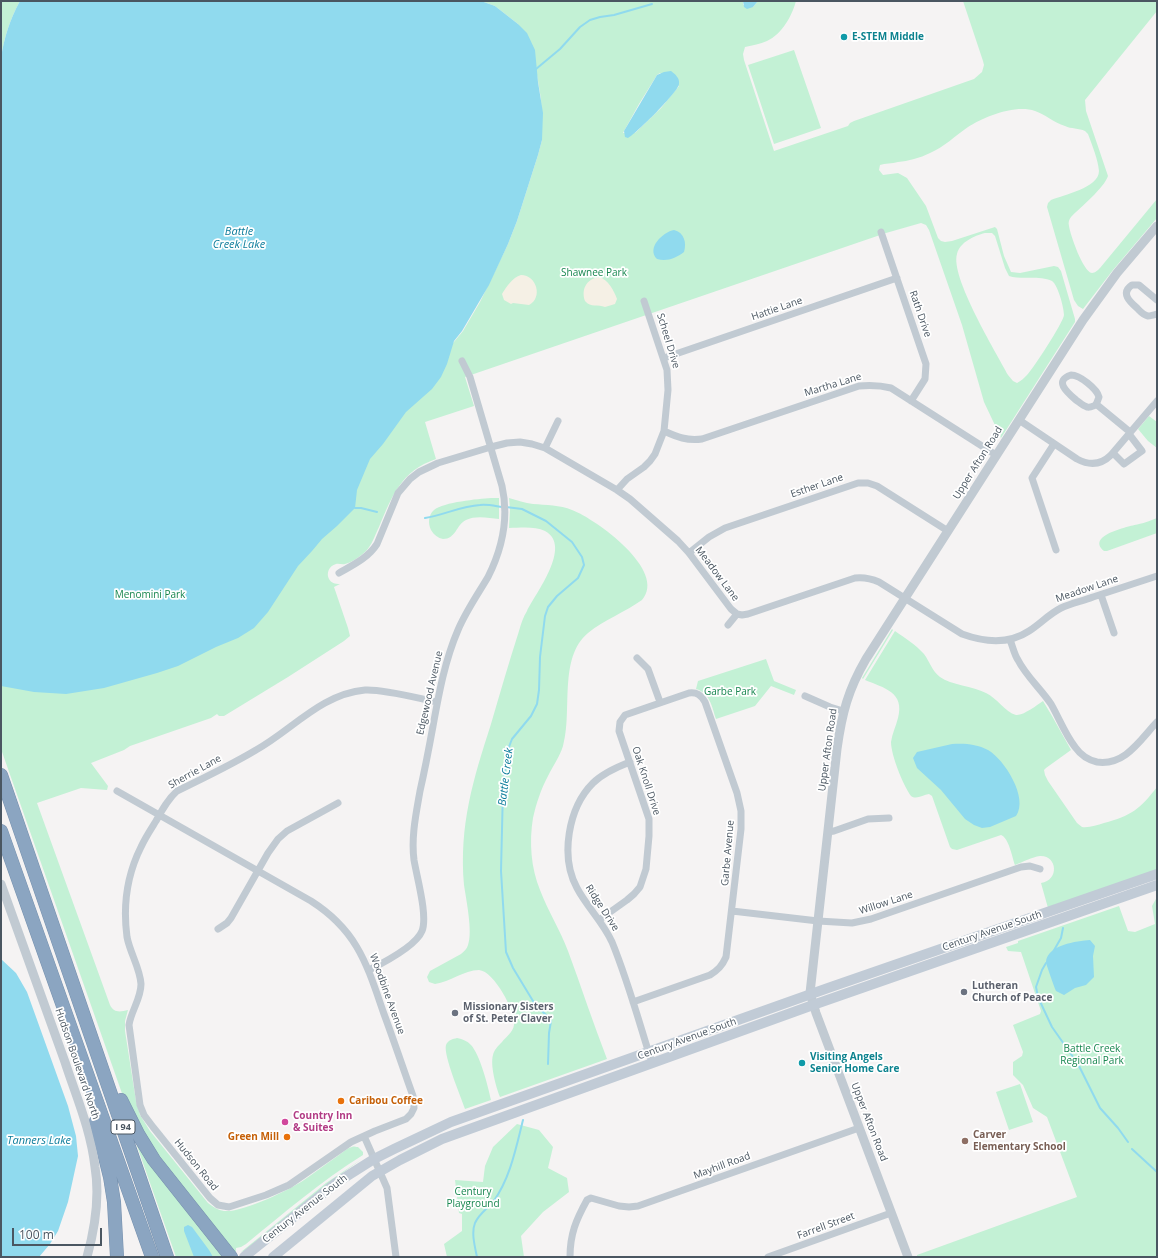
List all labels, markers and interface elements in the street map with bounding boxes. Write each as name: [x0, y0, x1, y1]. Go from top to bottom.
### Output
place label: E-STEM Middle: [852, 31, 924, 43]
marker: E-STEM Middle: [839, 32, 849, 42]
water label: Battle Creek Lake: [213, 225, 265, 251]
park label: Shawnee Park: [561, 267, 627, 279]
street label: Rath Drive: [906, 289, 934, 339]
street label: Hattie Lane: [750, 295, 804, 323]
street label: Scheel Drive: [654, 312, 682, 370]
street label: Martha Lane: [803, 371, 863, 399]
street label: Upper Afton Road: [951, 424, 1005, 502]
street label: Esther Lane: [789, 471, 845, 501]
street label: Meadow Lane: [693, 544, 741, 604]
street label: Meadow Lane: [1054, 573, 1120, 605]
park label: Menomini Park: [115, 589, 185, 601]
street label: Edgewood Avenue: [414, 650, 446, 736]
park label: Garbe Park: [704, 686, 756, 698]
street label: Upper Afton Road: [816, 708, 840, 792]
street label: Oak Knoll Drive: [629, 745, 663, 817]
water label: Battle Creek: [496, 747, 516, 807]
street label: Sherrie Lane: [166, 753, 224, 791]
street label: Garbe Avenue: [719, 820, 737, 886]
street label: Ridge Drive: [583, 883, 621, 933]
street label: Willow Lane: [858, 889, 914, 917]
street label: Century Avenue South: [941, 908, 1043, 954]
street label: Woodbine Avenue: [367, 952, 407, 1036]
place label: Lutheran Church of Peace: [972, 980, 1052, 1004]
marker: Lutheran Church of Peace: [959, 987, 969, 997]
place label: Missionary Sisters of St. Peter Claver: [463, 1001, 553, 1024]
street label: Hudson Boulevard North: [52, 1007, 102, 1121]
marker: Missionary Sisters of St. Peter Claver: [450, 1008, 460, 1018]
street label: Century Avenue South: [636, 1016, 738, 1062]
park label: Battle Creek Regional Park: [1060, 1043, 1124, 1066]
place label: Visiting Angels Senior Home Care: [810, 1051, 899, 1074]
marker: Visiting Angels Senior Home Care: [797, 1058, 807, 1068]
street label: Upper Afton Road: [848, 1081, 890, 1163]
place label: Caribou Coffee: [349, 1095, 423, 1107]
marker: Caribou Coffee: [336, 1096, 346, 1106]
place label: Country Inn & Suites: [293, 1110, 352, 1134]
marker: Country Inn & Suites: [280, 1117, 290, 1127]
road number: I 94: [111, 1120, 135, 1134]
place label: Carver Elementary School: [973, 1129, 1066, 1152]
place label: Green Mill: [228, 1131, 279, 1143]
marker: Green Mill: [282, 1132, 292, 1142]
water label: Tanners Lake: [7, 1134, 71, 1148]
marker: Carver Elementary School: [960, 1136, 970, 1146]
street label: Hudson Road: [172, 1137, 220, 1193]
street label: Mayhill Road: [692, 1150, 752, 1182]
street label: Century Avenue South: [260, 1172, 350, 1246]
park label: Century Playground: [446, 1186, 500, 1210]
street label: Farrell Street: [796, 1210, 856, 1242]
scale bar: [14, 1220, 104, 1246]
text: 100 m: [19, 1226, 54, 1243]

